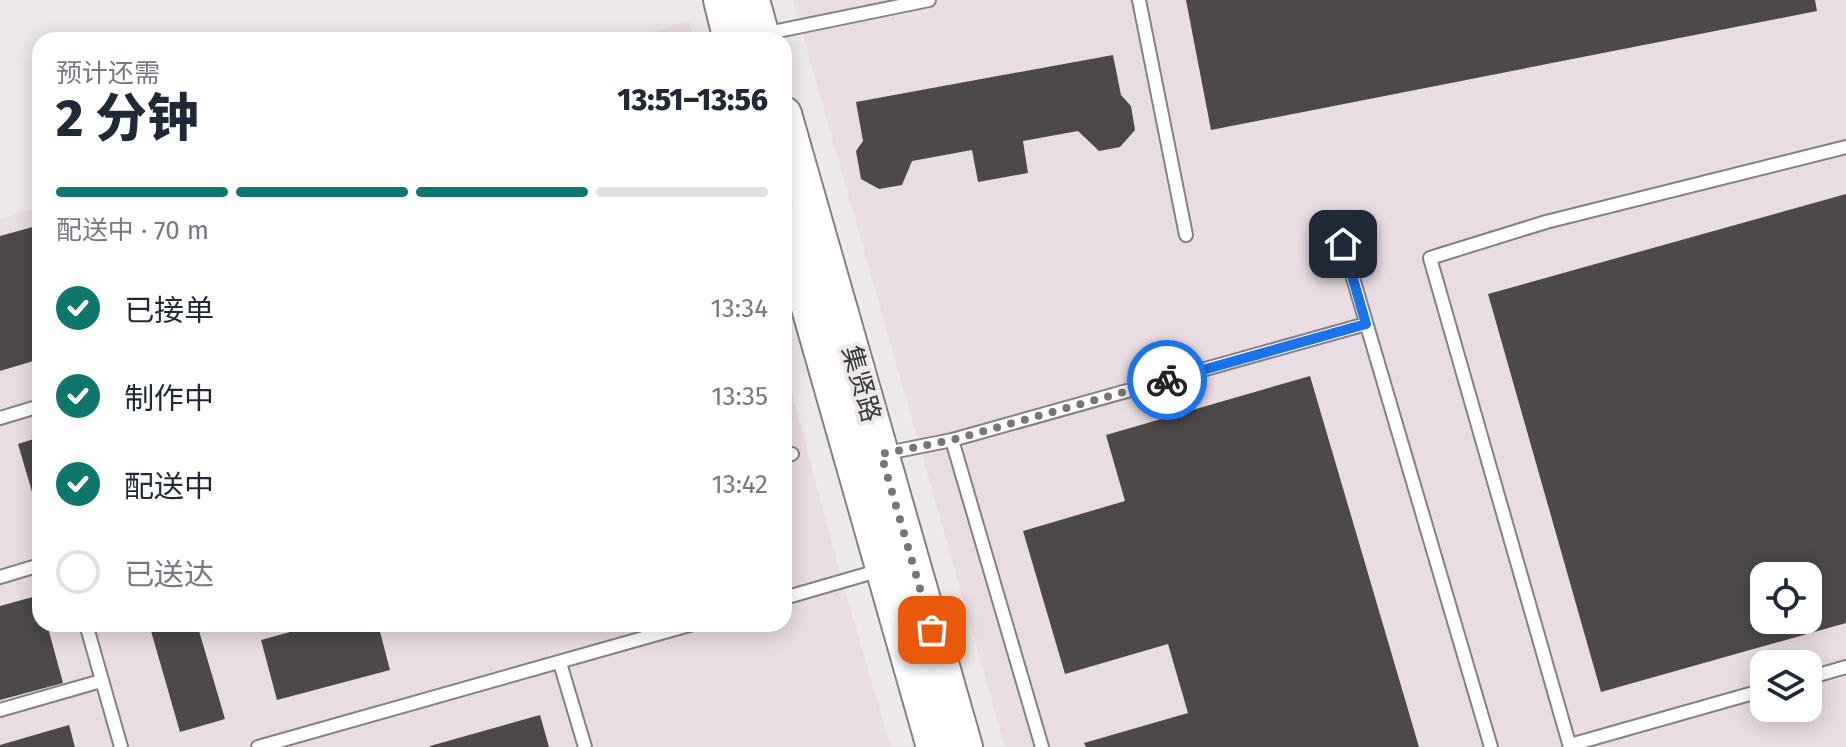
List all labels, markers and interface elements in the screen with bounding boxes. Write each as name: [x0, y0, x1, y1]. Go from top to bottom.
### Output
text: 预计还需: [56, 58, 160, 89]
text: 13:51–13:56: [617, 82, 768, 118]
text: 2 分钟: [56, 87, 199, 150]
pin: [1309, 210, 1377, 278]
text: 配送中 · 70 m: [56, 215, 209, 246]
icon: home: [1321, 222, 1365, 266]
icon: check: [56, 286, 100, 330]
text: 已接单: [124, 293, 214, 329]
text: 13:34: [711, 293, 768, 324]
courier: [1127, 340, 1207, 420]
street label: 集贤路: [835, 342, 887, 426]
icon: bike: [1145, 358, 1189, 402]
icon: check: [56, 374, 100, 418]
text: 制作中: [124, 381, 214, 417]
text: 13:35: [711, 381, 768, 412]
icon: check: [56, 462, 100, 506]
text: 配送中: [124, 469, 214, 505]
text: 13:42: [711, 469, 768, 500]
text: 已送达: [124, 557, 214, 593]
map controls: [1750, 562, 1822, 722]
button: locate: [1750, 562, 1822, 634]
pin: [898, 596, 966, 664]
icon: bag: [910, 608, 954, 652]
button: layers: [1750, 650, 1822, 722]

